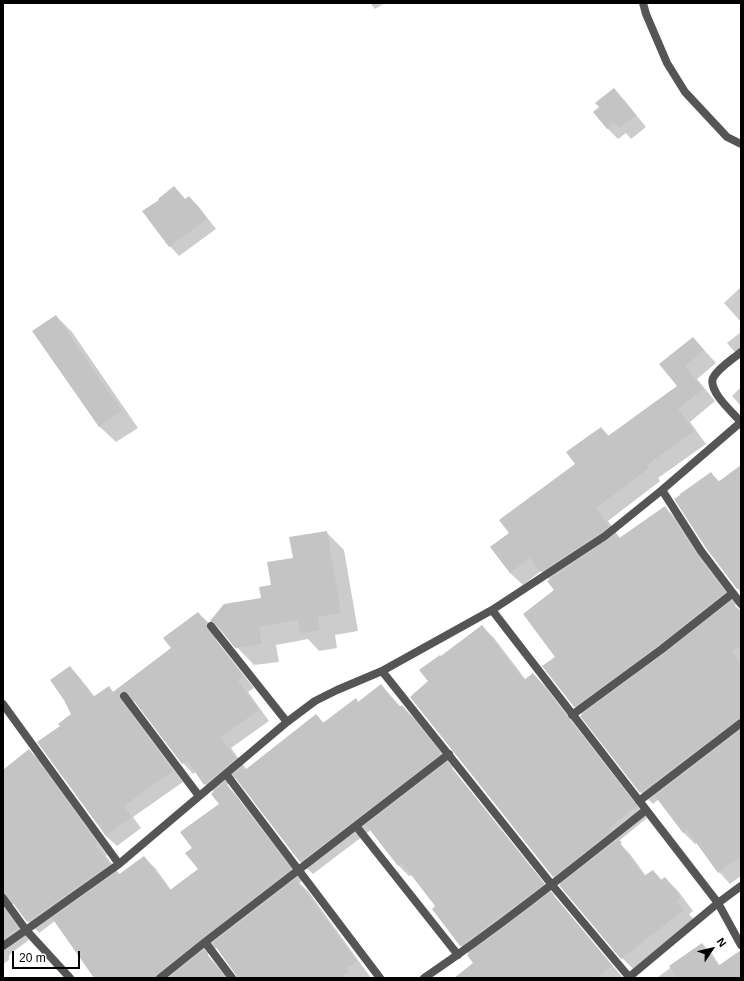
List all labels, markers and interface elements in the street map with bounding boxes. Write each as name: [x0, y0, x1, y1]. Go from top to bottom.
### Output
north arrow: [692, 929, 732, 969]
text: N: [715, 935, 729, 949]
scale bar: [14, 943, 82, 969]
text: 20 m: [19, 951, 46, 965]

